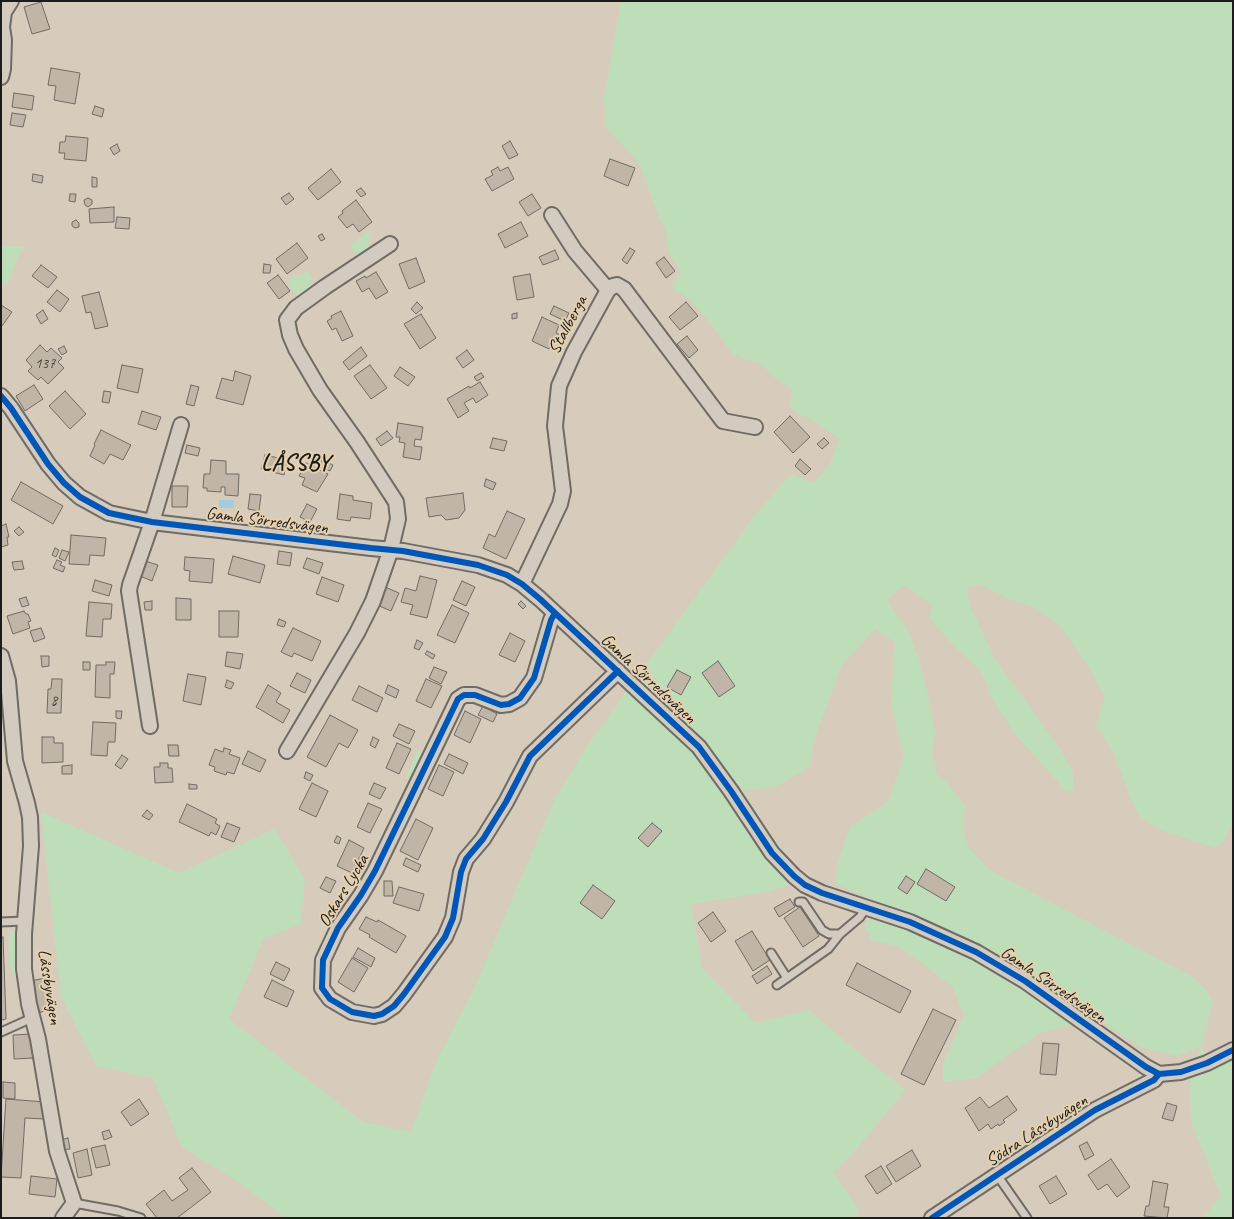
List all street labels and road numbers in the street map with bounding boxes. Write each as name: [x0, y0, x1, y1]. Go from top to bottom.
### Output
street label: Stallberga: [544, 292, 592, 358]
street label: Gamla Sörredsvägen: [205, 503, 329, 539]
street label: Gamla Sörredsvägen: [596, 629, 700, 729]
street label: Oskars Lycka: [314, 851, 374, 931]
street label: Gamla Sörredsvägen: [996, 942, 1110, 1028]
street label: Låssbyvägen: [32, 948, 66, 1026]
street label: Södra Låssbyvägen: [982, 1090, 1092, 1172]

